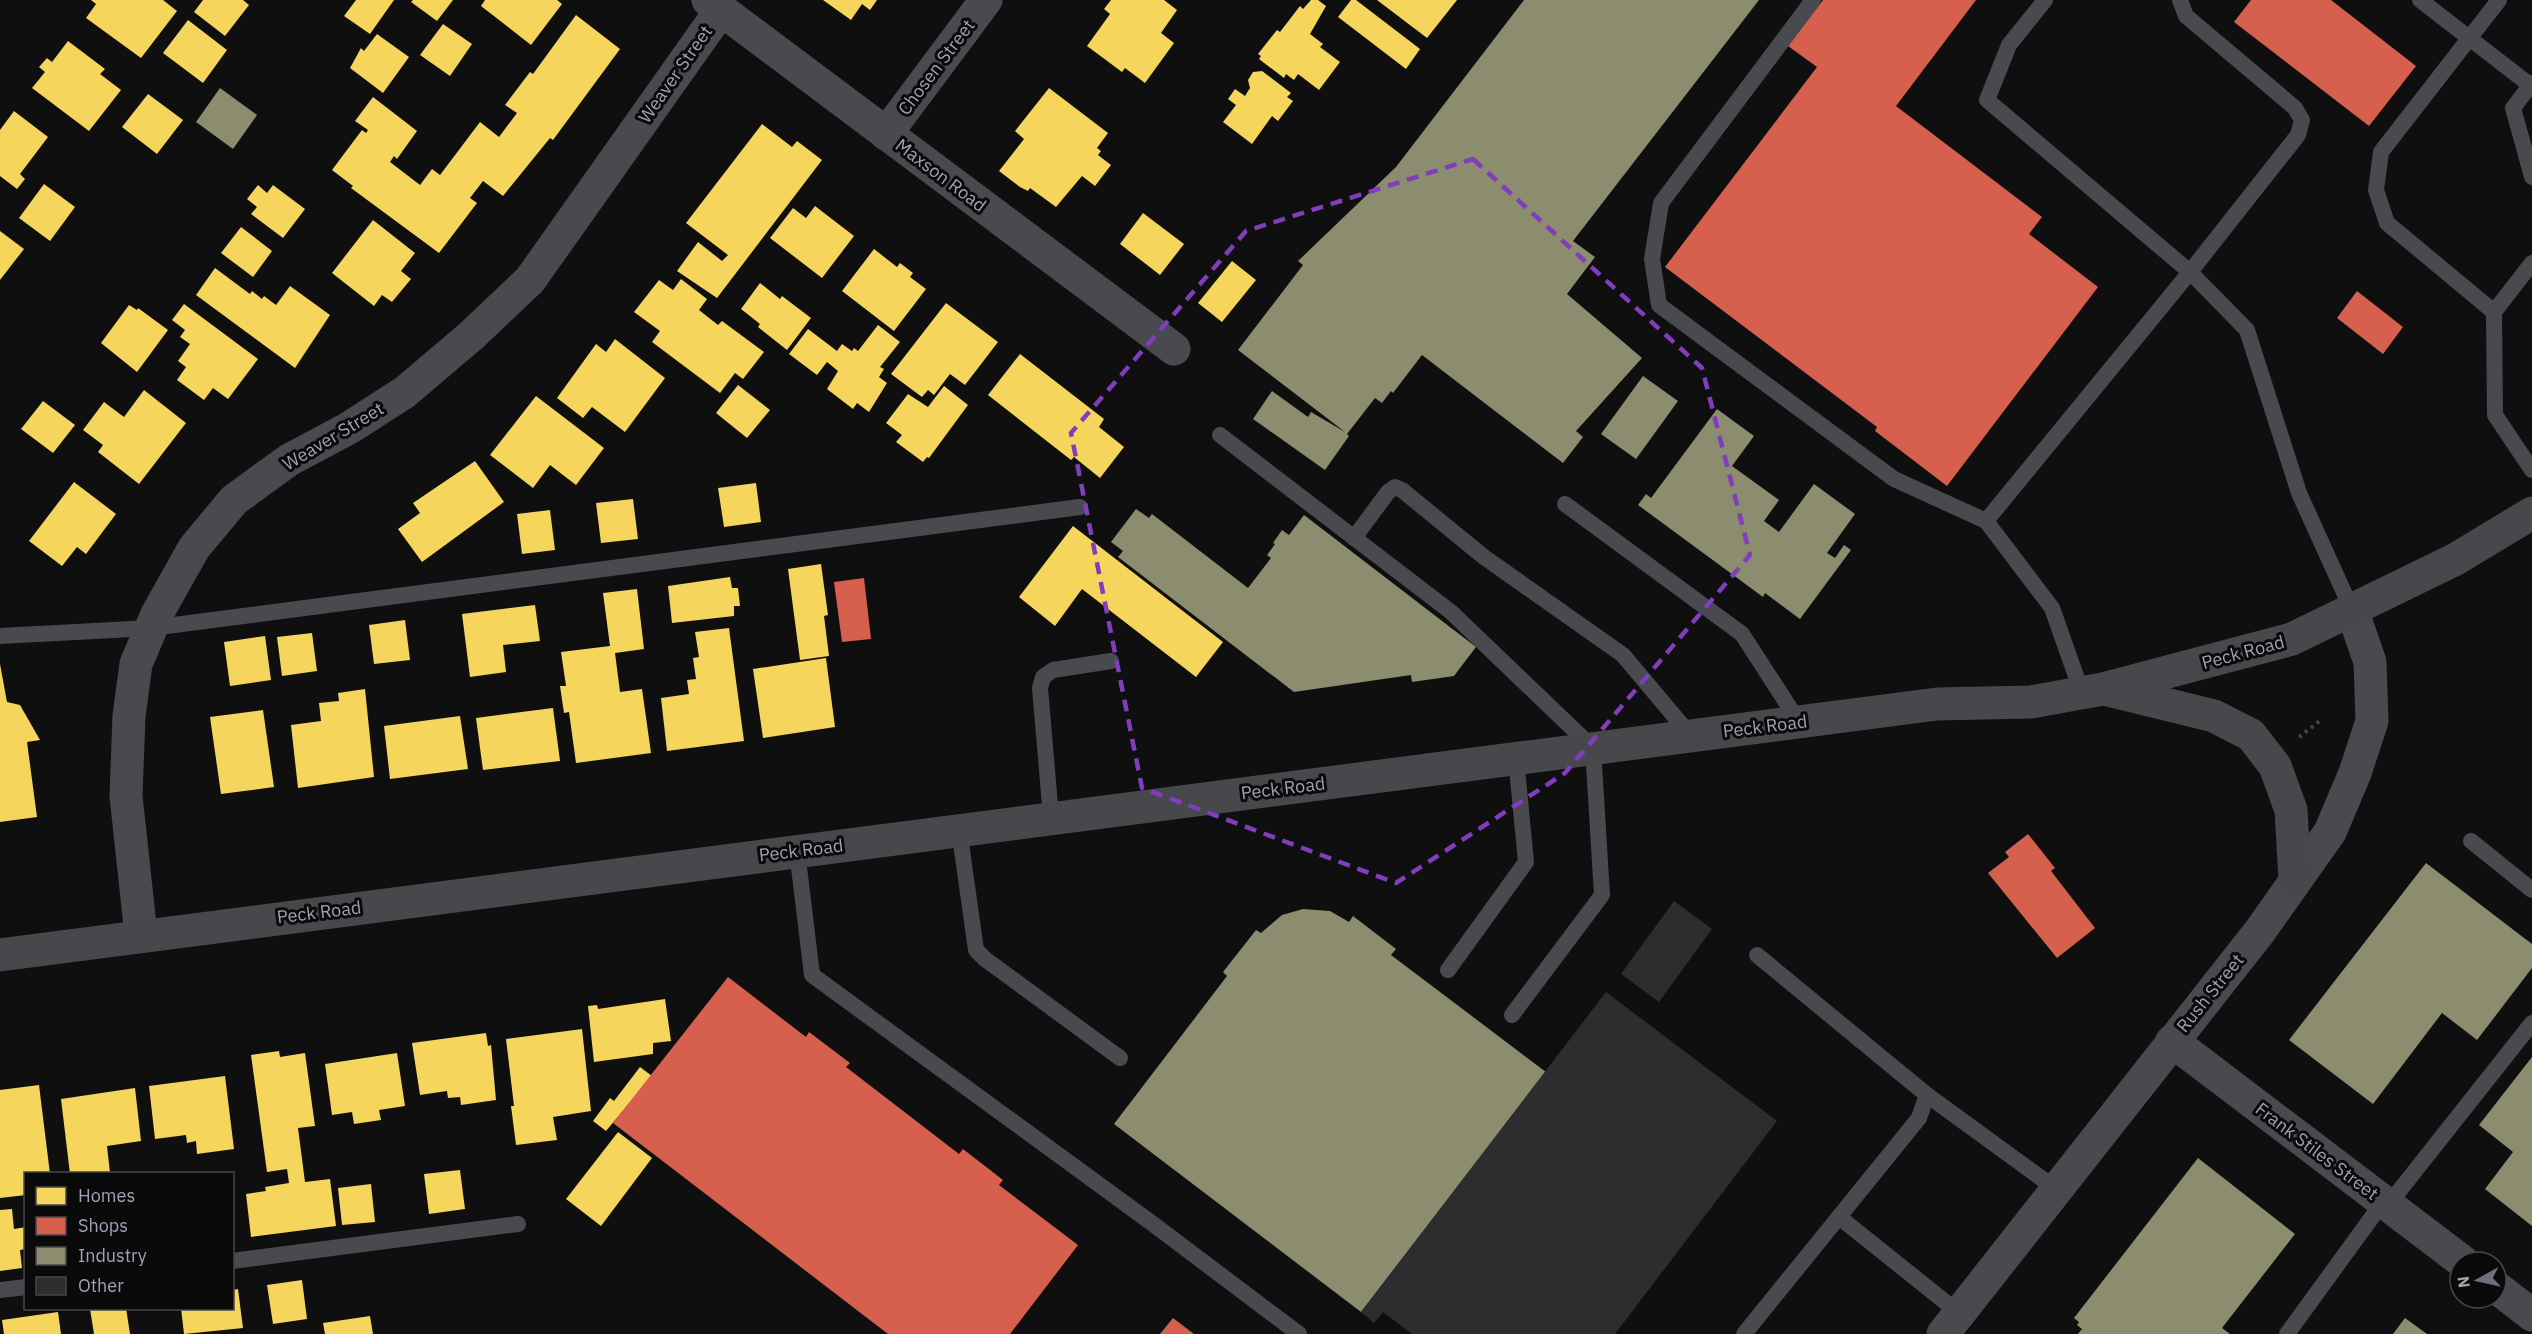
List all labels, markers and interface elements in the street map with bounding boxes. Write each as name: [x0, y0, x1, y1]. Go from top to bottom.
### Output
street label: Chosen Street: [893, 15, 979, 119]
street label: Weaver Street: [633, 21, 717, 127]
street label: Maxson Road: [891, 133, 991, 217]
street label: Weaver Street: [278, 397, 388, 475]
street label: Peck Road: [2199, 630, 2287, 674]
street label: Peck Road: [1722, 709, 1808, 743]
street label: Peck Road: [1240, 771, 1326, 805]
street label: Peck Road: [758, 833, 844, 867]
street label: Peck Road: [276, 895, 362, 929]
street label: Rush Street: [2171, 949, 2249, 1037]
street label: Frank Stiles Street: [2251, 1097, 2383, 1205]
legend: [24, 1172, 234, 1310]
text: Homes: [78, 1184, 135, 1207]
text: Shops: [78, 1214, 128, 1237]
text: Industry: [78, 1244, 147, 1267]
north arrow: [2448, 1250, 2508, 1310]
text: Other: [78, 1274, 124, 1297]
text: N: [2452, 1275, 2474, 1289]

